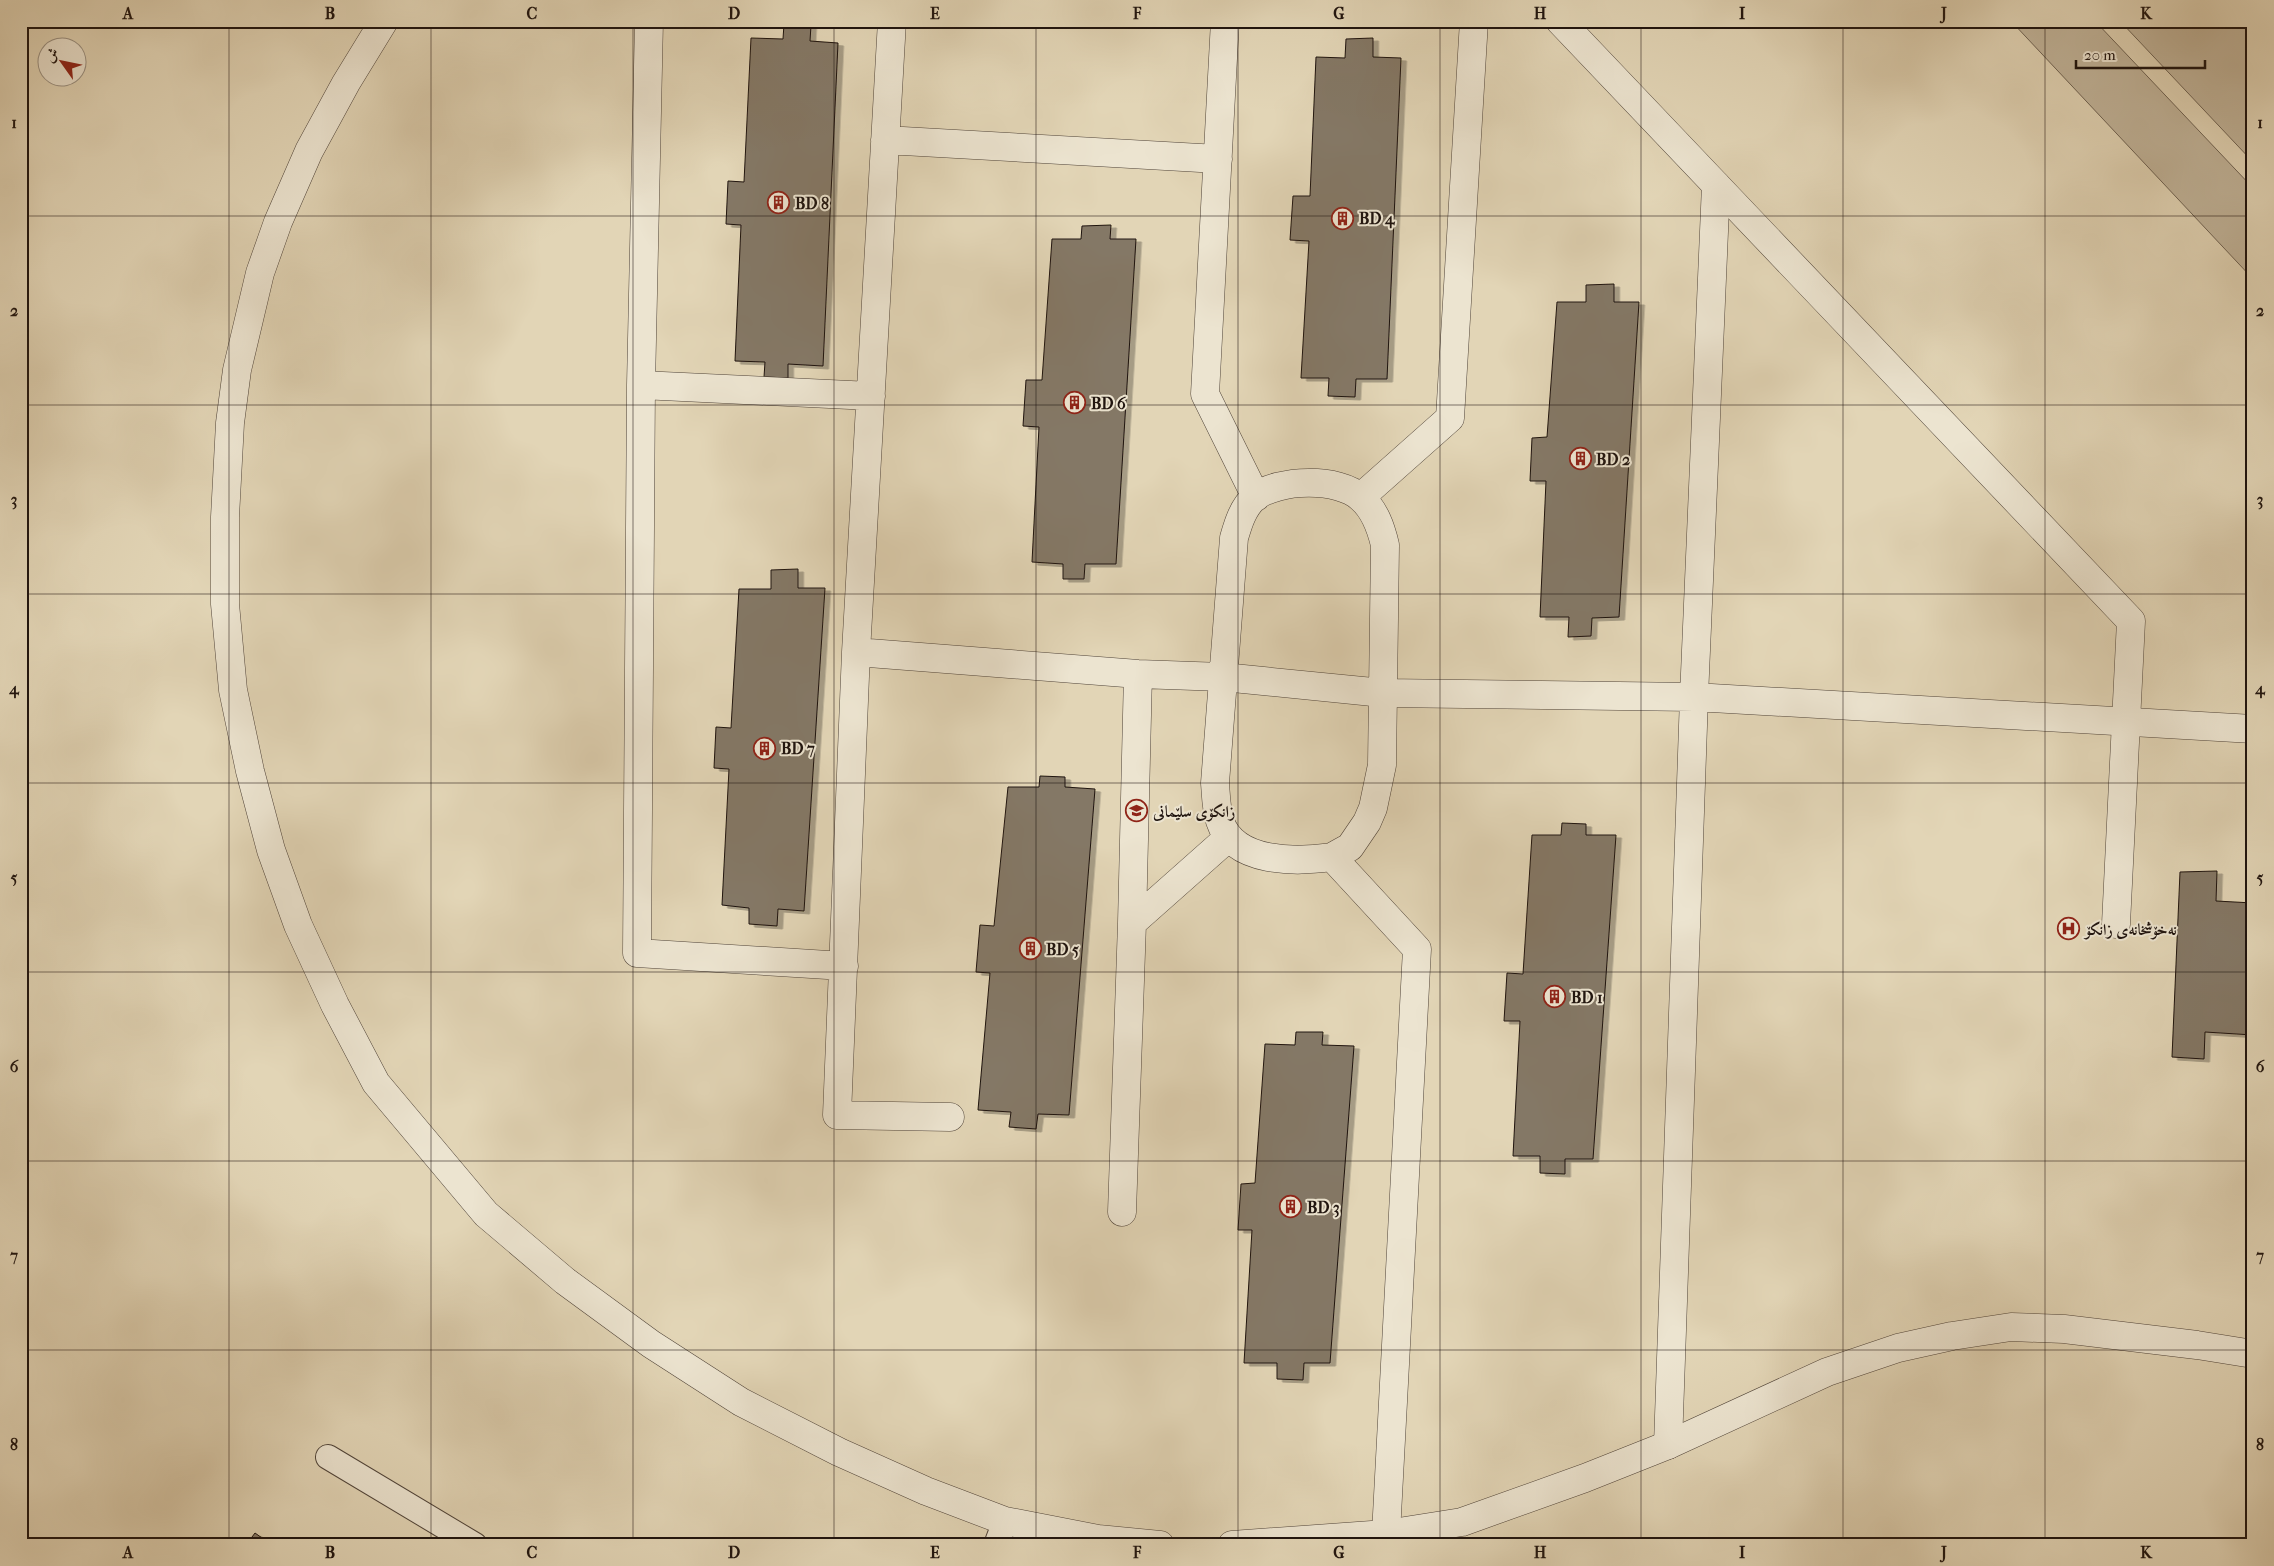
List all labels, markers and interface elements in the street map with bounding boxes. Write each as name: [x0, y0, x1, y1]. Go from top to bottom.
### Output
text: A: [122, 4, 134, 23]
text: B: [325, 4, 335, 23]
text: C: [527, 4, 538, 23]
text: D: [728, 4, 740, 23]
text: E: [930, 4, 940, 23]
text: F: [1132, 4, 1142, 23]
text: G: [1333, 4, 1345, 23]
text: H: [1534, 4, 1547, 23]
text: I: [1739, 4, 1746, 23]
text: J: [1939, 4, 1947, 24]
text: K: [2140, 4, 2153, 23]
north arrow: [38, 38, 88, 88]
scale bar: [2076, 38, 2205, 70]
text: ش: [41, 45, 62, 66]
text: 20 m: [2084, 46, 2116, 64]
text: 1: [11, 113, 17, 132]
text: 1: [2257, 113, 2263, 132]
building icon: BD 8: [767, 191, 791, 215]
place label: BD 8: [795, 194, 829, 213]
building icon: BD 4: [1331, 206, 1355, 230]
place label: BD 4: [1359, 209, 1396, 229]
text: 2: [10, 301, 18, 320]
text: 2: [2256, 301, 2264, 320]
building icon: BD 6: [1063, 391, 1087, 415]
place label: BD 6: [1091, 394, 1126, 413]
building icon: BD 2: [1568, 447, 1592, 471]
place label: BD 2: [1596, 450, 1630, 469]
text: 3: [11, 490, 17, 510]
text: 3: [2257, 490, 2263, 510]
text: 4: [8, 679, 20, 699]
text: 4: [2254, 679, 2266, 699]
building icon: BD 7: [753, 736, 777, 760]
place label: BD 7: [781, 739, 815, 758]
school or university icon: زانکۆی سلێمانی: [1125, 799, 1149, 823]
place label: زانکۆی سلێمانی: [1152, 802, 1236, 822]
text: 5: [11, 868, 18, 887]
text: 5: [2257, 868, 2264, 887]
hospital icon: نەخۆشخانەی زانکۆ: [2057, 917, 2081, 941]
place label: نەخۆشخانەی زانکۆ: [2083, 920, 2177, 940]
building icon: BD 5: [1018, 937, 1042, 961]
place label: BD 5: [1046, 940, 1079, 959]
building icon: BD 1: [1543, 985, 1567, 1009]
place label: BD 1: [1571, 988, 1603, 1007]
text: 6: [10, 1057, 19, 1076]
text: 6: [2256, 1057, 2265, 1076]
building icon: BD 3: [1279, 1195, 1303, 1219]
place label: BD 3: [1307, 1198, 1340, 1218]
text: 7: [9, 1246, 18, 1265]
text: 7: [2255, 1246, 2264, 1265]
text: 8: [10, 1435, 18, 1454]
text: 8: [2256, 1435, 2264, 1454]
text: A: [122, 1543, 134, 1562]
text: B: [325, 1543, 335, 1562]
text: C: [527, 1543, 538, 1562]
text: D: [728, 1543, 740, 1562]
text: E: [930, 1543, 940, 1562]
text: F: [1132, 1543, 1142, 1562]
text: G: [1333, 1543, 1345, 1562]
text: H: [1534, 1543, 1547, 1562]
text: I: [1739, 1543, 1746, 1562]
text: J: [1939, 1543, 1947, 1563]
text: K: [2140, 1543, 2153, 1562]

